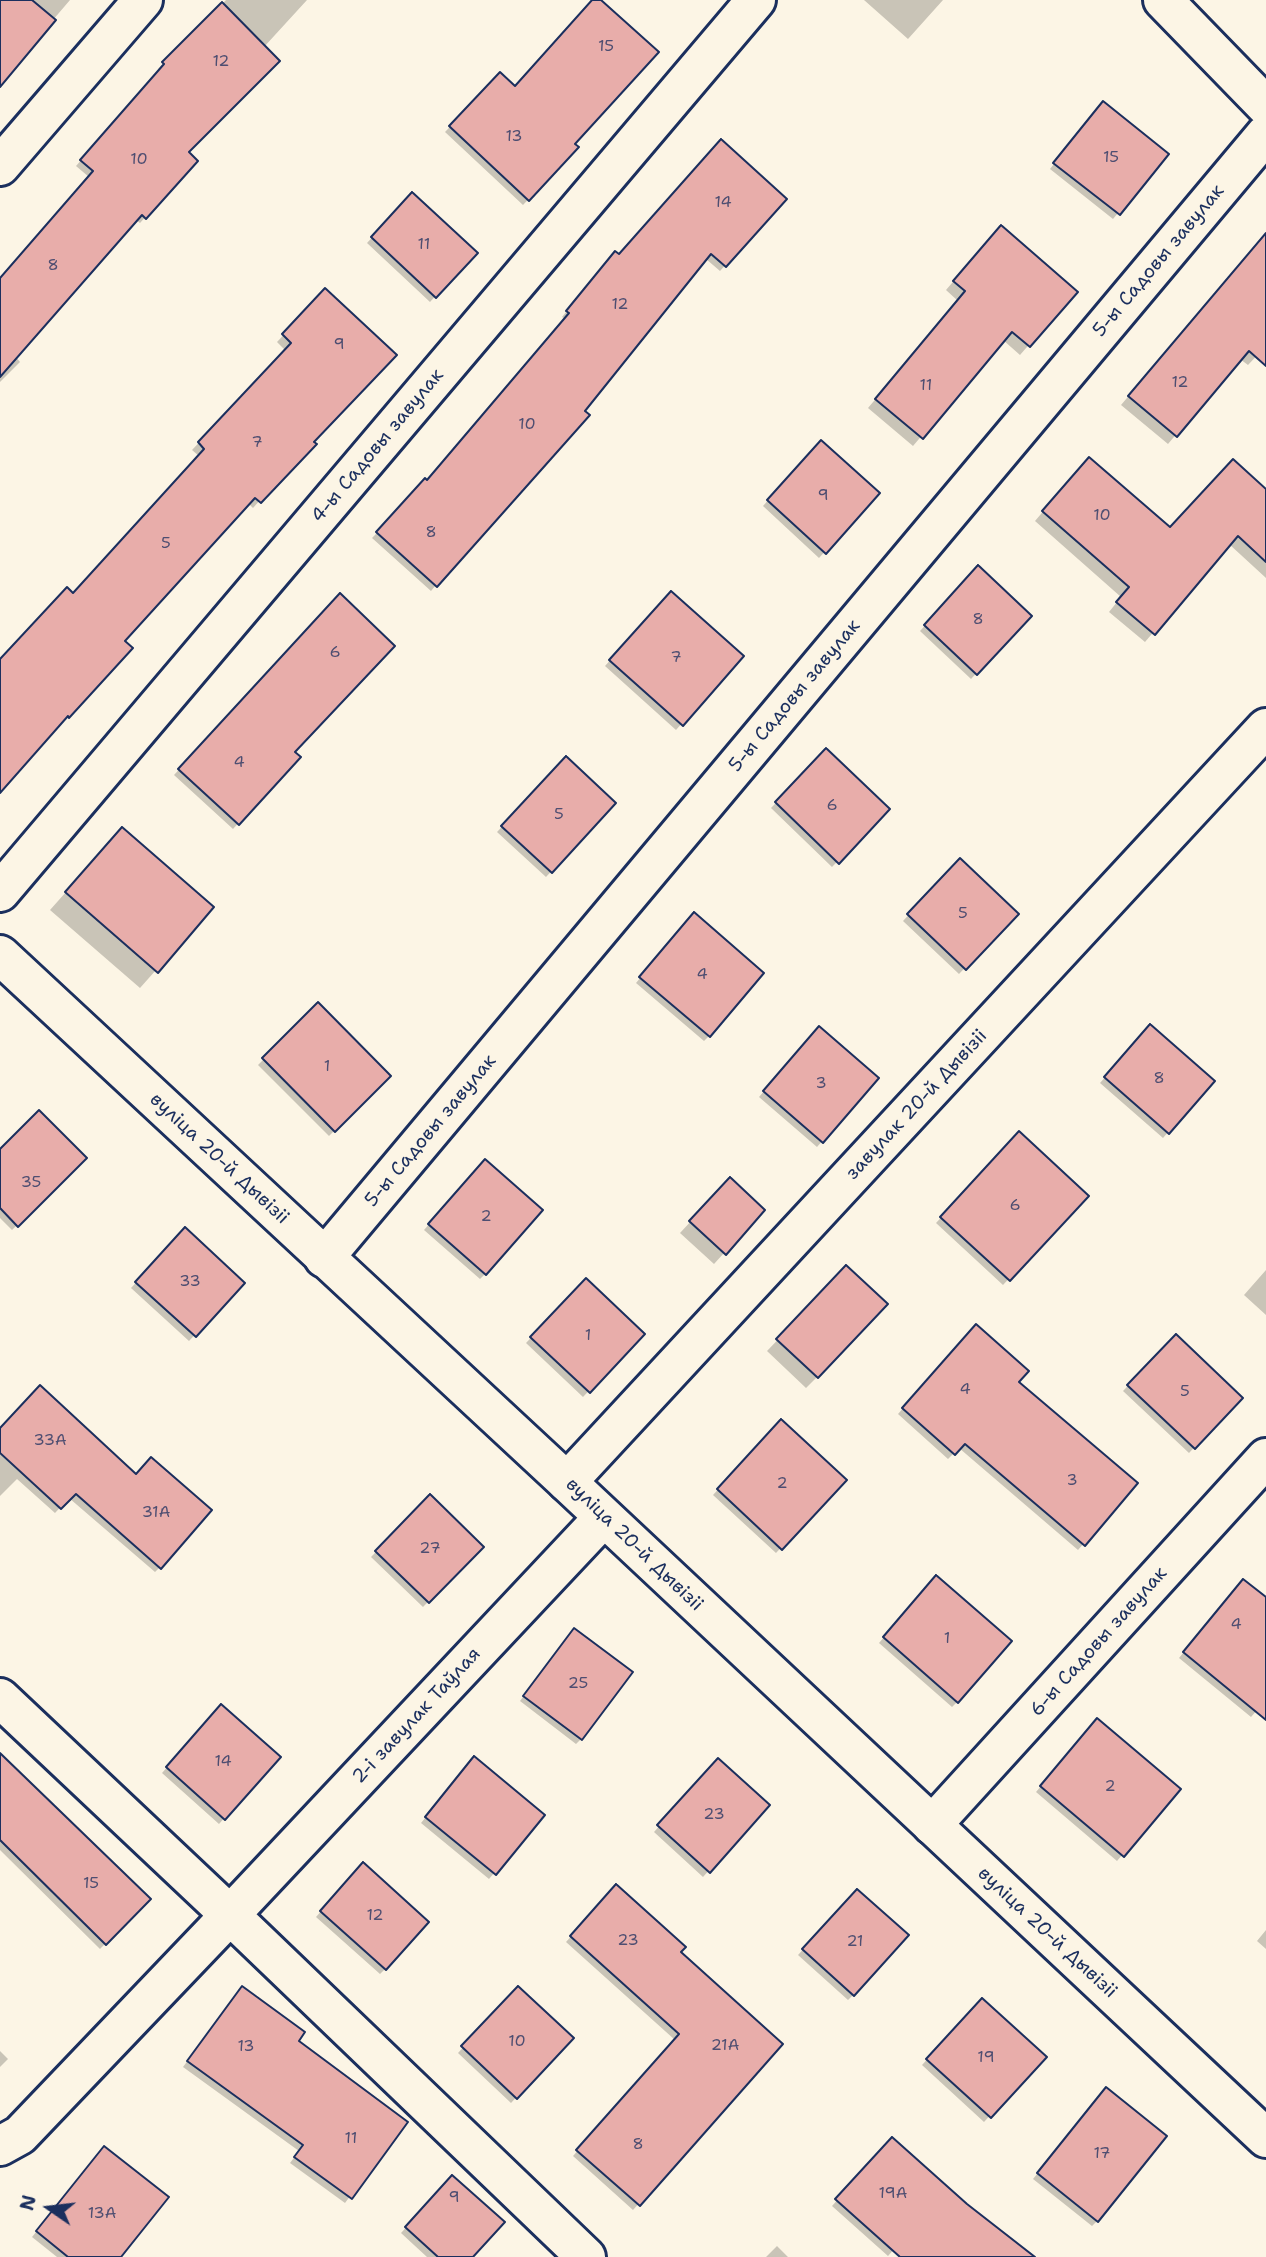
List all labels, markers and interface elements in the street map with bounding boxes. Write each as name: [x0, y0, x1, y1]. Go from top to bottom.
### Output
house number: 15: [598, 37, 614, 57]
house number: 12: [212, 52, 230, 72]
house number: 13: [505, 127, 523, 147]
house number: 15: [1103, 148, 1119, 168]
house number: 10: [130, 150, 148, 170]
street label: 5-ы Садовы завулак: [1089, 180, 1229, 342]
house number: 14: [714, 193, 732, 213]
house number: 11: [418, 235, 430, 255]
house number: 8: [47, 256, 59, 276]
house number: 12: [611, 295, 629, 315]
house number: 9: [333, 335, 345, 355]
street label: 4-ы Садовы завулак: [307, 364, 449, 528]
house number: 12: [1171, 373, 1189, 393]
house number: 11: [920, 376, 932, 396]
house number: 10: [518, 415, 536, 435]
house number: 7: [251, 433, 263, 453]
house number: 9: [817, 486, 829, 506]
house number: 10: [1093, 506, 1111, 526]
house number: 8: [425, 523, 437, 543]
house number: 5: [161, 534, 171, 554]
house number: 8: [972, 610, 984, 630]
street label: 5-ы Садовы завулак: [725, 615, 865, 777]
house number: 6: [329, 643, 341, 663]
house number: 7: [670, 648, 682, 668]
house number: 4: [233, 753, 245, 773]
house number: 6: [826, 796, 838, 816]
house number: 5: [554, 805, 564, 825]
house number: 5: [958, 904, 968, 924]
house number: 4: [696, 965, 708, 985]
street label: завулак 20-й Дывізіі: [842, 1025, 992, 1185]
street label: 5-ы Садовы завулак: [361, 1050, 501, 1212]
house number: 1: [324, 1057, 330, 1077]
house number: 8: [1153, 1069, 1165, 1089]
house number: 3: [815, 1074, 827, 1094]
street label: вуліца 20-й Дывізіі: [145, 1089, 293, 1229]
house number: 35: [21, 1173, 41, 1193]
house number: 6: [1009, 1196, 1021, 1216]
house number: 2: [480, 1207, 492, 1227]
house number: 33: [179, 1272, 201, 1292]
house number: 1: [585, 1326, 591, 1346]
house number: 4: [959, 1380, 971, 1400]
house number: 5: [1180, 1382, 1190, 1402]
house number: 33А: [33, 1431, 67, 1451]
house number: 3: [1066, 1471, 1078, 1491]
street label: вуліца 20-й Дывізіі: [561, 1474, 707, 1616]
house number: 2: [776, 1474, 788, 1494]
house number: 31А: [142, 1503, 170, 1523]
house number: 27: [419, 1539, 441, 1559]
street label: 6-ы Садовы завулак: [1026, 1562, 1172, 1722]
house number: 4: [1230, 1615, 1242, 1635]
house number: 1: [944, 1629, 950, 1649]
street label: 2-і завулак Таўлая: [348, 1643, 486, 1789]
house number: 25: [568, 1674, 588, 1694]
house number: 14: [214, 1752, 232, 1772]
house number: 2: [1104, 1777, 1116, 1797]
house number: 23: [703, 1805, 725, 1825]
street label: вуліца 20-й Дывізіі: [973, 1863, 1121, 2003]
house number: 15: [83, 1874, 99, 1894]
house number: 12: [366, 1906, 384, 1926]
house number: 23: [617, 1931, 639, 1951]
house number: 21: [846, 1932, 864, 1952]
house number: 10: [508, 2032, 526, 2052]
house number: 21А: [711, 2036, 739, 2056]
house number: 13: [237, 2037, 255, 2057]
house number: 19: [977, 2048, 995, 2068]
house number: 11: [345, 2129, 357, 2149]
house number: 8: [632, 2135, 644, 2155]
house number: 17: [1093, 2144, 1111, 2164]
north arrow: [14, 2173, 84, 2243]
house number: 19А: [879, 2184, 907, 2204]
house number: 9: [448, 2188, 460, 2208]
text: N: [14, 2192, 42, 2213]
house number: 13А: [88, 2204, 116, 2224]

